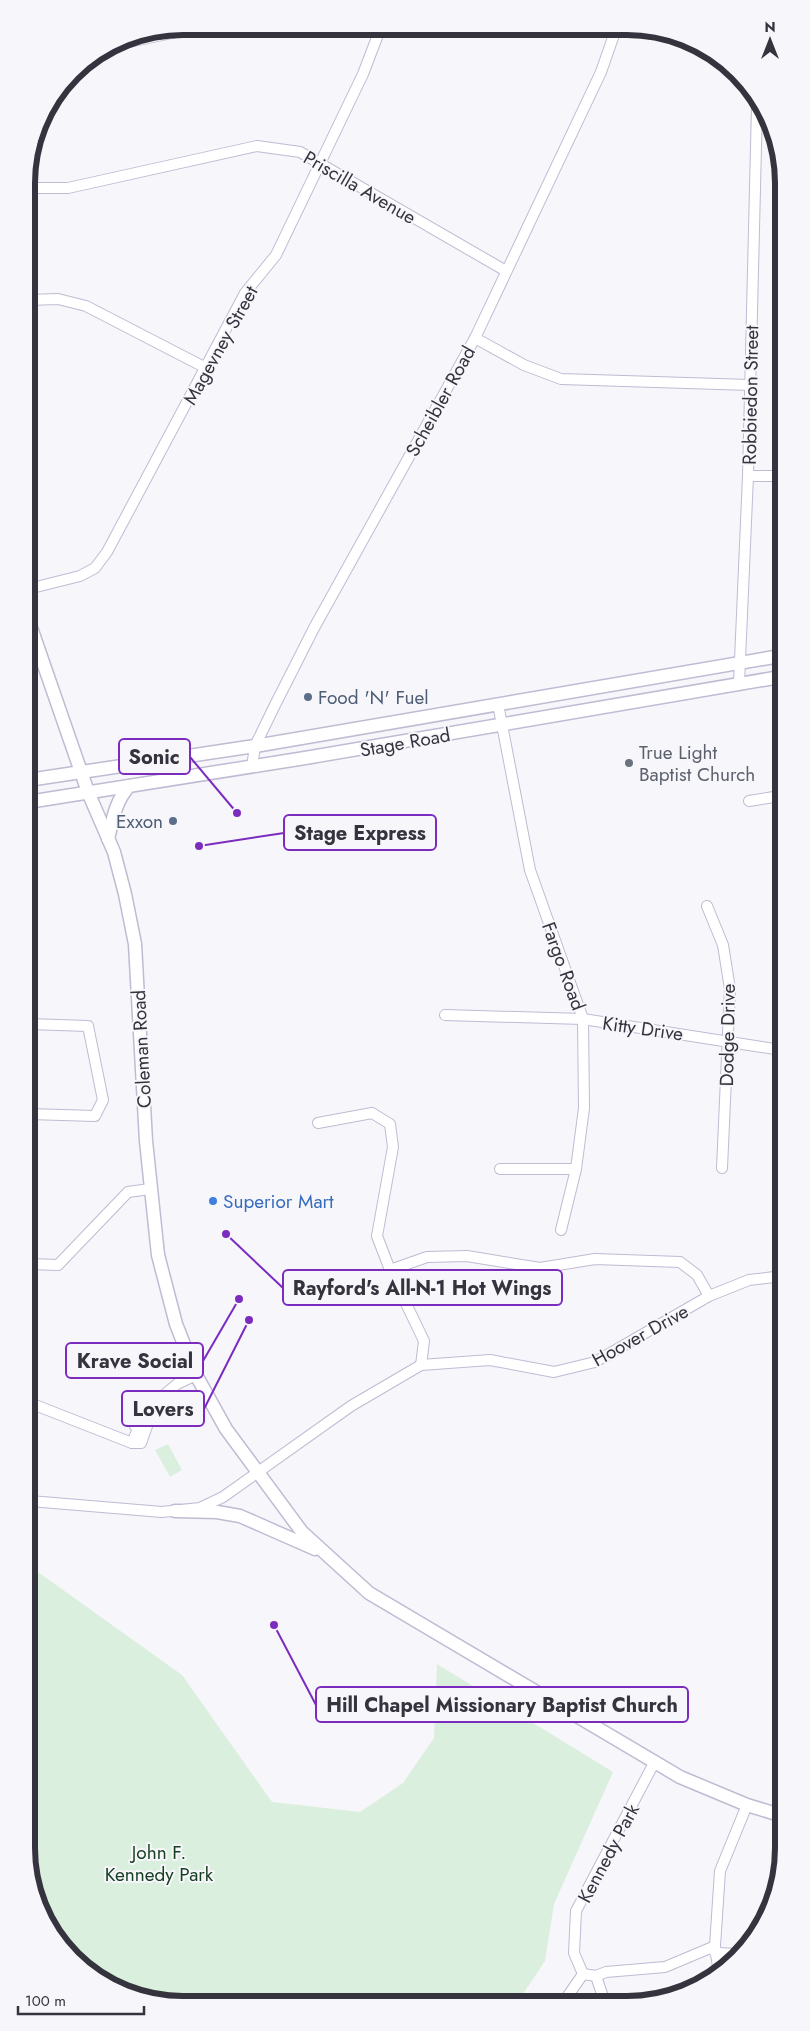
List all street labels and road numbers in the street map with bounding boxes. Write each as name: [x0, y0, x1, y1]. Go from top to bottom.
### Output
street label: Priscilla Avenue: [298, 144, 421, 231]
street label: Magevney Street: [177, 281, 264, 410]
street label: Robbiedon Street: [736, 325, 765, 465]
street label: Scheibler Road: [399, 341, 482, 461]
street label: Stage Road: [358, 721, 452, 764]
street label: Fargo Road: [535, 918, 592, 1014]
street label: Dodge Drive: [713, 983, 742, 1087]
street label: Coleman Road: [125, 989, 158, 1109]
street label: Kitty Drive: [601, 1009, 685, 1048]
street label: Hoover Drive: [587, 1298, 693, 1373]
street label: Kennedy Park: [571, 1798, 646, 1907]

